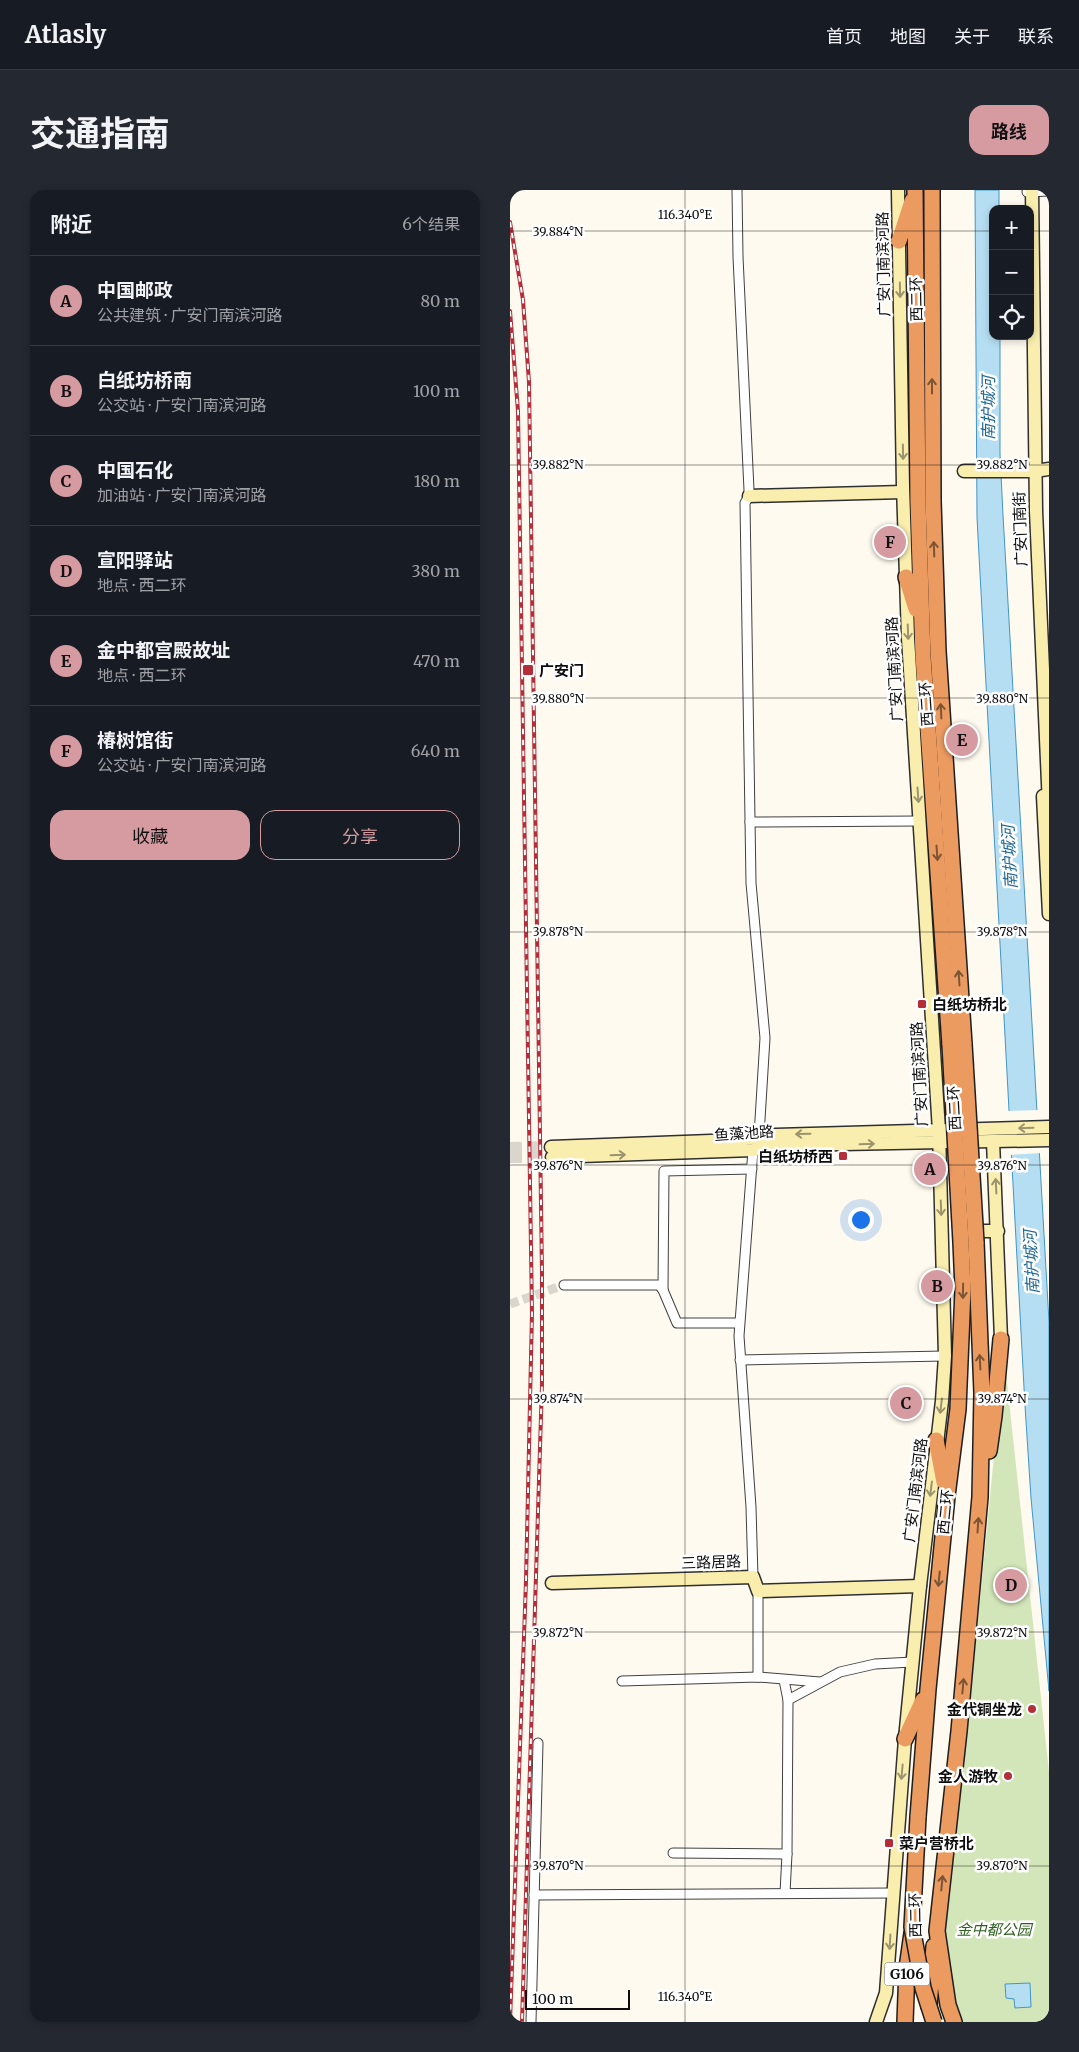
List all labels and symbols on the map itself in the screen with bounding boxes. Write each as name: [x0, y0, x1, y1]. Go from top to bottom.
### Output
text: 116.340°E: [658, 207, 712, 222]
street label: 广安门南滨河路: [873, 211, 893, 317]
text: 39.884°N: [533, 224, 584, 239]
street label: 西二环: [906, 276, 926, 322]
one-way arrow: [895, 282, 904, 298]
water label: 南护城河: [978, 373, 998, 440]
one-way arrow: [927, 378, 937, 394]
one-way arrow: [898, 444, 908, 460]
text: 39.882°N: [532, 457, 584, 472]
text: 39.882°N: [976, 457, 1028, 472]
street label: 广安门南街: [1009, 491, 1031, 567]
pin: F: [874, 523, 906, 561]
one-way arrow: [930, 541, 939, 557]
street label: 广安门南滨河路: [882, 616, 906, 722]
one-way arrow: [903, 624, 913, 640]
place label: 广安门: [539, 661, 584, 680]
marker: 广安门: [521, 663, 535, 677]
street label: 西二环: [915, 681, 937, 727]
text: 39.880°N: [532, 691, 585, 706]
text: 39.880°N: [976, 691, 1029, 706]
one-way arrow: [936, 703, 946, 720]
pin: E: [946, 721, 978, 759]
one-way arrow: [914, 786, 923, 802]
water label: 南护城河: [997, 822, 1021, 889]
one-way arrow: [932, 845, 941, 861]
text: 39.878°N: [533, 924, 584, 939]
text: 39.878°N: [977, 924, 1028, 939]
one-way arrow: [955, 970, 964, 986]
place label: 白纸坊桥北: [932, 995, 1007, 1014]
marker: 白纸坊桥北: [916, 998, 928, 1010]
street label: 广安门南滨河路: [907, 1021, 931, 1127]
street label: 西二环: [943, 1085, 965, 1131]
street label: 鱼藻池路: [713, 1121, 775, 1145]
one-way arrow: [1018, 1123, 1034, 1133]
one-way arrow: [795, 1130, 811, 1139]
one-way arrow: [859, 1139, 875, 1149]
place label: 白纸坊桥西: [758, 1147, 833, 1166]
one-way arrow: [610, 1150, 626, 1160]
marker: 白纸坊桥西: [837, 1150, 849, 1162]
pin: A: [914, 1150, 946, 1188]
text: 39.876°N: [533, 1158, 584, 1173]
text: 39.876°N: [977, 1158, 1028, 1173]
one-way arrow: [991, 1178, 1000, 1194]
one-way arrow: [936, 1200, 946, 1216]
your location: [848, 1207, 874, 1233]
water label: 南护城河: [1019, 1227, 1043, 1294]
pin: B: [921, 1267, 953, 1305]
one-way arrow: [958, 1282, 968, 1298]
one-way arrow: [975, 1354, 984, 1370]
pin: C: [890, 1384, 922, 1422]
text: 39.874°N: [534, 1391, 583, 1406]
text: 39.874°N: [978, 1391, 1027, 1406]
one-way arrow: [936, 1397, 946, 1413]
street label: 广安门南滨河路: [899, 1437, 931, 1543]
one-way arrow: [926, 1480, 936, 1496]
street label: 西二环: [933, 1489, 957, 1535]
one-way arrow: [973, 1517, 982, 1533]
street label: 三路居路: [681, 1551, 741, 1573]
pin: D: [995, 1566, 1027, 1604]
one-way arrow: [934, 1571, 943, 1587]
text: 39.872°N: [533, 1625, 584, 1640]
text: 39.872°N: [977, 1625, 1028, 1640]
one-way arrow: [958, 1679, 968, 1695]
place label: 金代铜坐龙: [947, 1700, 1022, 1719]
marker: 金代铜坐龙: [1026, 1703, 1038, 1715]
one-way arrow: [898, 1764, 907, 1780]
place label: 金人游牧: [938, 1767, 998, 1786]
marker: 金人游牧: [1002, 1770, 1014, 1782]
place label: 菜户营桥北: [899, 1834, 974, 1853]
marker: 菜户营桥北: [883, 1837, 895, 1849]
text: 39.870°N: [532, 1858, 584, 1873]
text: 39.870°N: [976, 1858, 1028, 1873]
one-way arrow: [937, 1875, 947, 1891]
street label: 西二环: [905, 1892, 925, 1938]
park label: 金中都公园: [956, 1920, 1033, 1939]
one-way arrow: [885, 1934, 894, 1950]
road number: G106: [884, 1962, 930, 1986]
scale bar: [525, 1987, 630, 2010]
text: 116.340°E: [658, 1989, 712, 2004]

